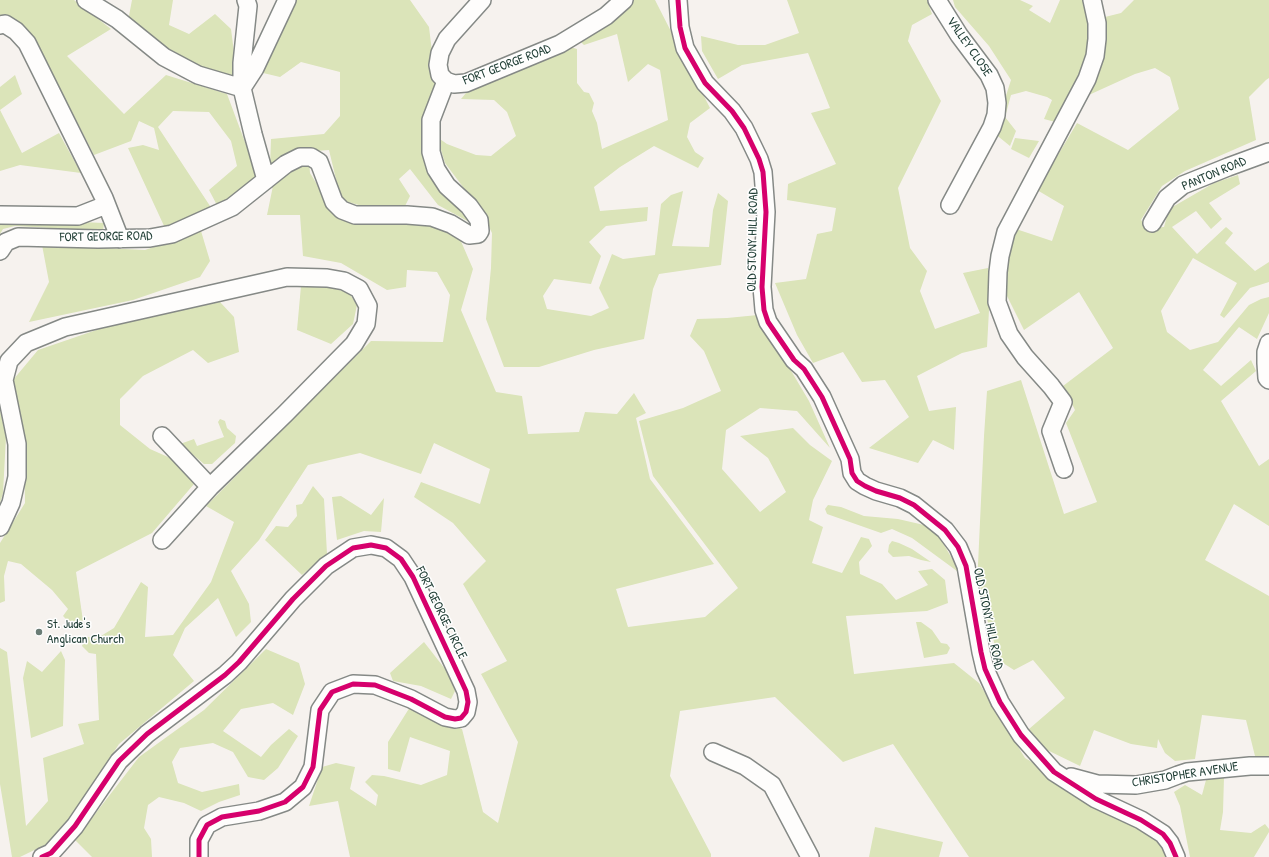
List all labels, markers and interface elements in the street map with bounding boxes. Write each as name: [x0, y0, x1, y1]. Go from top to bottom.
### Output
street label: VALLEY CLOSE: [943, 14, 995, 80]
street label: FORT GEORGE ROAD: [461, 41, 553, 89]
street label: PANTON ROAD: [1179, 153, 1249, 195]
street label: OLD STONY HILL ROAD: [744, 188, 762, 292]
street label: FORT GEORGE ROAD: [59, 228, 153, 246]
street label: FORT GEORGE CIRCLE: [412, 564, 470, 662]
street label: OLD STONY HILL ROAD: [970, 567, 1006, 671]
place label: St. Jude's Anglican Church: [47, 617, 124, 648]
marker: St. Jude's Anglican Church: [34, 627, 44, 637]
street label: CHRISTOPHER AVENUE: [1131, 759, 1239, 791]

